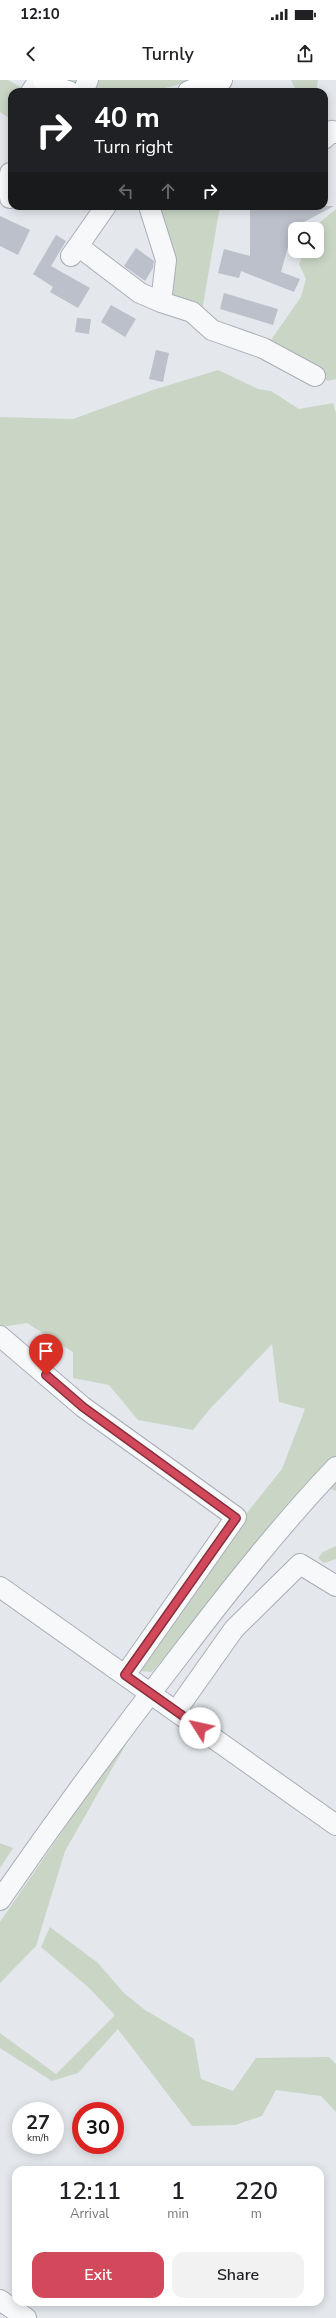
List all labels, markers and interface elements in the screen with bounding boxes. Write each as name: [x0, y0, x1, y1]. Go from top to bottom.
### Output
text: 12:10: [20, 4, 60, 24]
text: Turnly: [142, 42, 194, 66]
icon: back: [20, 43, 42, 65]
icon: share: [294, 43, 316, 65]
text: 40 m: [94, 99, 160, 137]
icon: right: [28, 104, 80, 156]
text: Turn right: [94, 135, 173, 159]
icon: left: [115, 180, 137, 202]
icon: ahead: [157, 180, 179, 202]
icon: right: [199, 180, 221, 202]
map controls: [288, 222, 324, 258]
button: search: [288, 222, 324, 258]
pin: [29, 1334, 63, 1375]
icon: arrive: [35, 1340, 57, 1362]
position arrow: [179, 1707, 221, 1749]
speed limit sign: 30: [72, 2102, 124, 2154]
text: 27: [26, 2109, 50, 2136]
text: km/h: [27, 2131, 49, 2145]
text: 12:11: [58, 2175, 121, 2207]
text: 1: [171, 2175, 185, 2207]
text: 220: [235, 2175, 278, 2207]
text: Arrival: [70, 2205, 109, 2223]
text: min: [167, 2205, 189, 2223]
text: m: [251, 2205, 262, 2223]
button: Exit: [32, 2252, 164, 2298]
button: Share: [172, 2252, 304, 2298]

